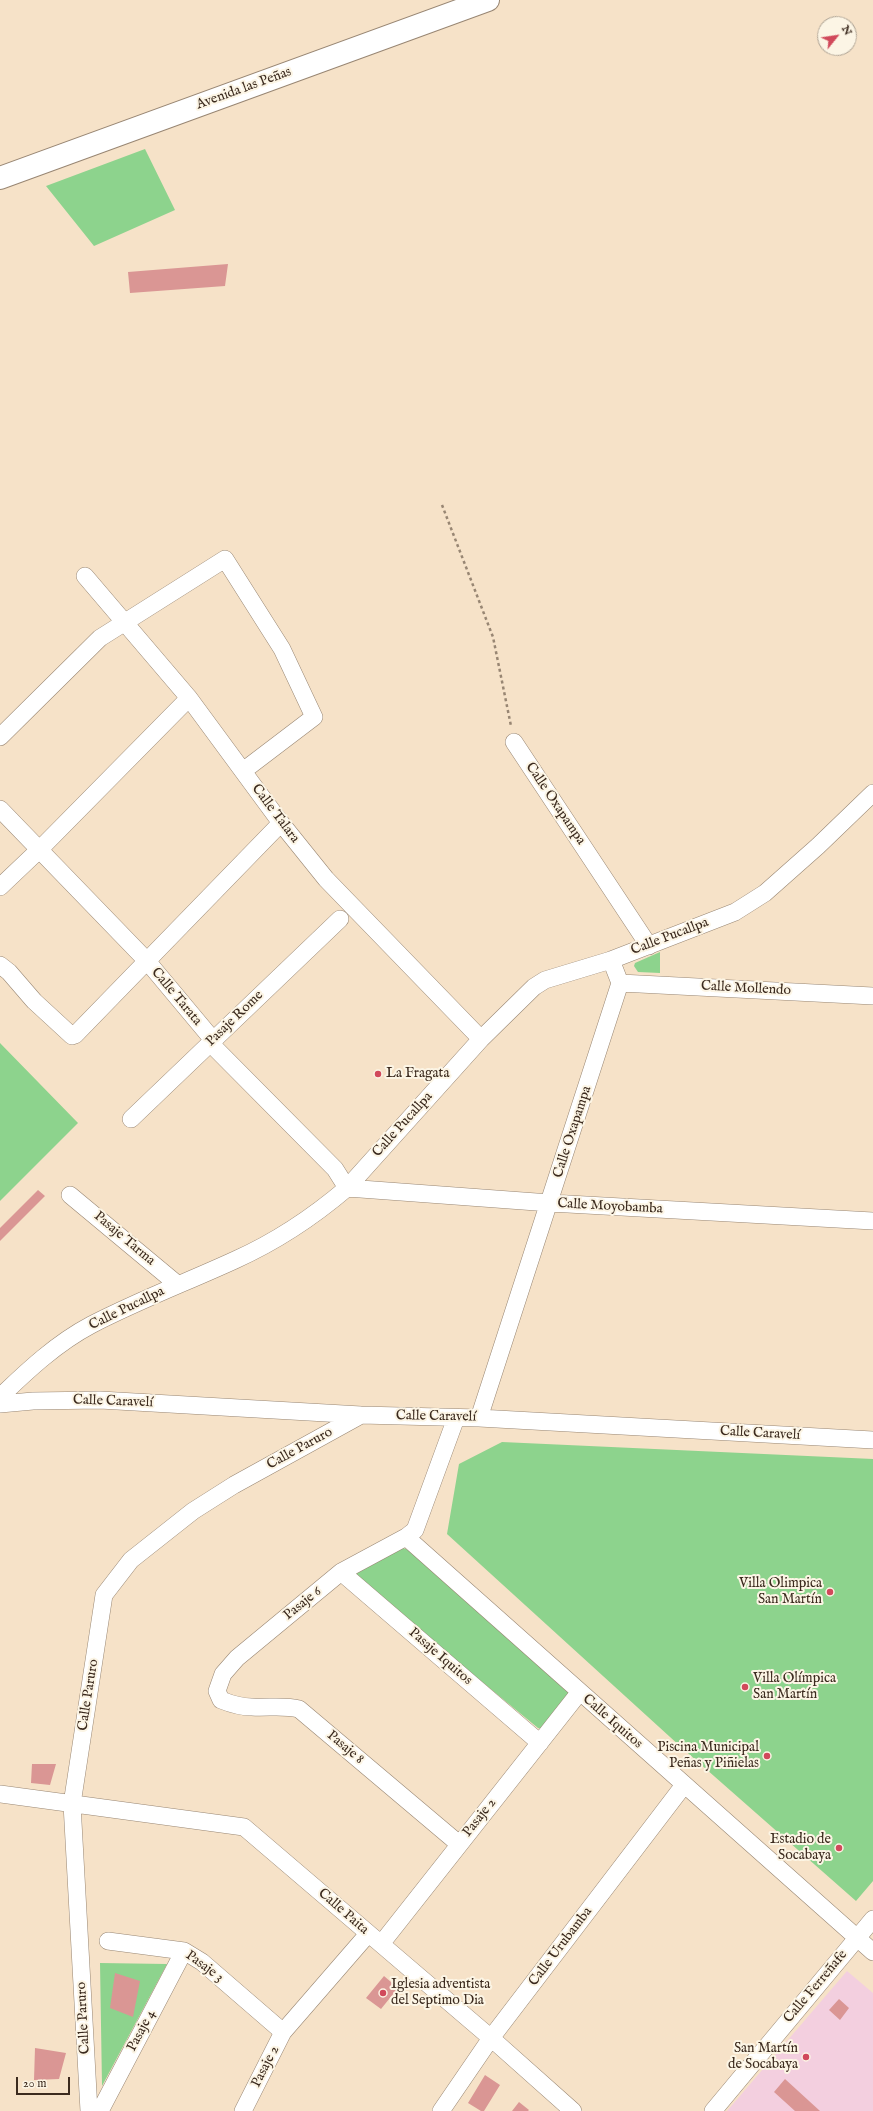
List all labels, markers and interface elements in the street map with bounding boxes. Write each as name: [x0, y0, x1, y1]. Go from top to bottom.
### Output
north arrow: [817, 16, 857, 56]
text: N: [838, 23, 855, 38]
street label: Avenida las Peñas: [194, 64, 294, 114]
street label: Calle Oxapampa: [521, 760, 589, 848]
street label: Calle Talara: [247, 781, 303, 847]
street label: Calle Pucallpa: [629, 914, 711, 960]
street label: Calle Tarata: [147, 965, 205, 1029]
street label: Calle Mollendo: [701, 978, 791, 1000]
street label: Pasaje Rome: [203, 988, 267, 1050]
place label: La Fragata: [386, 1066, 449, 1082]
marker: La Fragata: [373, 1069, 383, 1079]
street label: Calle Oxapampa: [550, 1084, 596, 1180]
street label: Calle Pucallpa: [369, 1089, 437, 1161]
street label: Calle Moyobamba: [557, 1196, 663, 1218]
street label: Pasaje Tarma: [90, 1208, 158, 1270]
street label: Calle Pucallpa: [87, 1284, 167, 1334]
street label: Calle Caravelí: [73, 1392, 153, 1412]
street label: Calle Caravelí: [396, 1408, 476, 1426]
street label: Calle Paruro: [264, 1424, 336, 1474]
street label: Calle Caravelí: [719, 1424, 801, 1444]
place label: Villa Olimpica San Martín: [739, 1576, 822, 1608]
street label: Pasaje 6: [281, 1584, 325, 1624]
marker: Villa Olimpica San Martín: [825, 1587, 835, 1597]
street label: Pasaje Iquitos: [405, 1625, 475, 1689]
street label: Calle Paruro: [75, 1658, 103, 1732]
place label: Villa Olímpica San Martín: [753, 1671, 836, 1704]
marker: Villa Olímpica San Martín: [740, 1682, 750, 1692]
street label: Calle Iquitos: [579, 1691, 645, 1753]
street label: Pasaje 8: [323, 1728, 367, 1768]
place label: Piscina Municipal Peñas y Piñielas: [657, 1740, 759, 1772]
marker: Piscina Municipal Peñas y Piñielas: [762, 1751, 772, 1761]
street label: Pasaje 2: [460, 1795, 500, 1841]
place label: Estadio de Socabaya: [770, 1832, 831, 1864]
marker: Estadio de Socabaya: [834, 1843, 844, 1853]
street label: Calle Paita: [314, 1885, 372, 1939]
street label: Calle Urubamba: [526, 1904, 596, 1990]
street label: Calle Ferreñafe: [781, 1947, 851, 2027]
street label: Pasaje 3: [182, 1948, 226, 1986]
place label: Iglesia adventista del Septimo Dia: [391, 1977, 490, 2010]
street label: Calle Paruro: [74, 1981, 94, 2055]
marker: Iglesia adventista del Septimo Dia: [378, 1988, 388, 1998]
street label: Pasaje 4: [124, 2007, 160, 2055]
place label: San Martín de Socabaya: [728, 2041, 798, 2074]
street label: Pasaje 2: [248, 2043, 284, 2091]
marker: San Martín de Socabaya: [801, 2052, 811, 2062]
scale bar: [18, 2069, 72, 2095]
text: 20 m: [23, 2076, 46, 2091]

